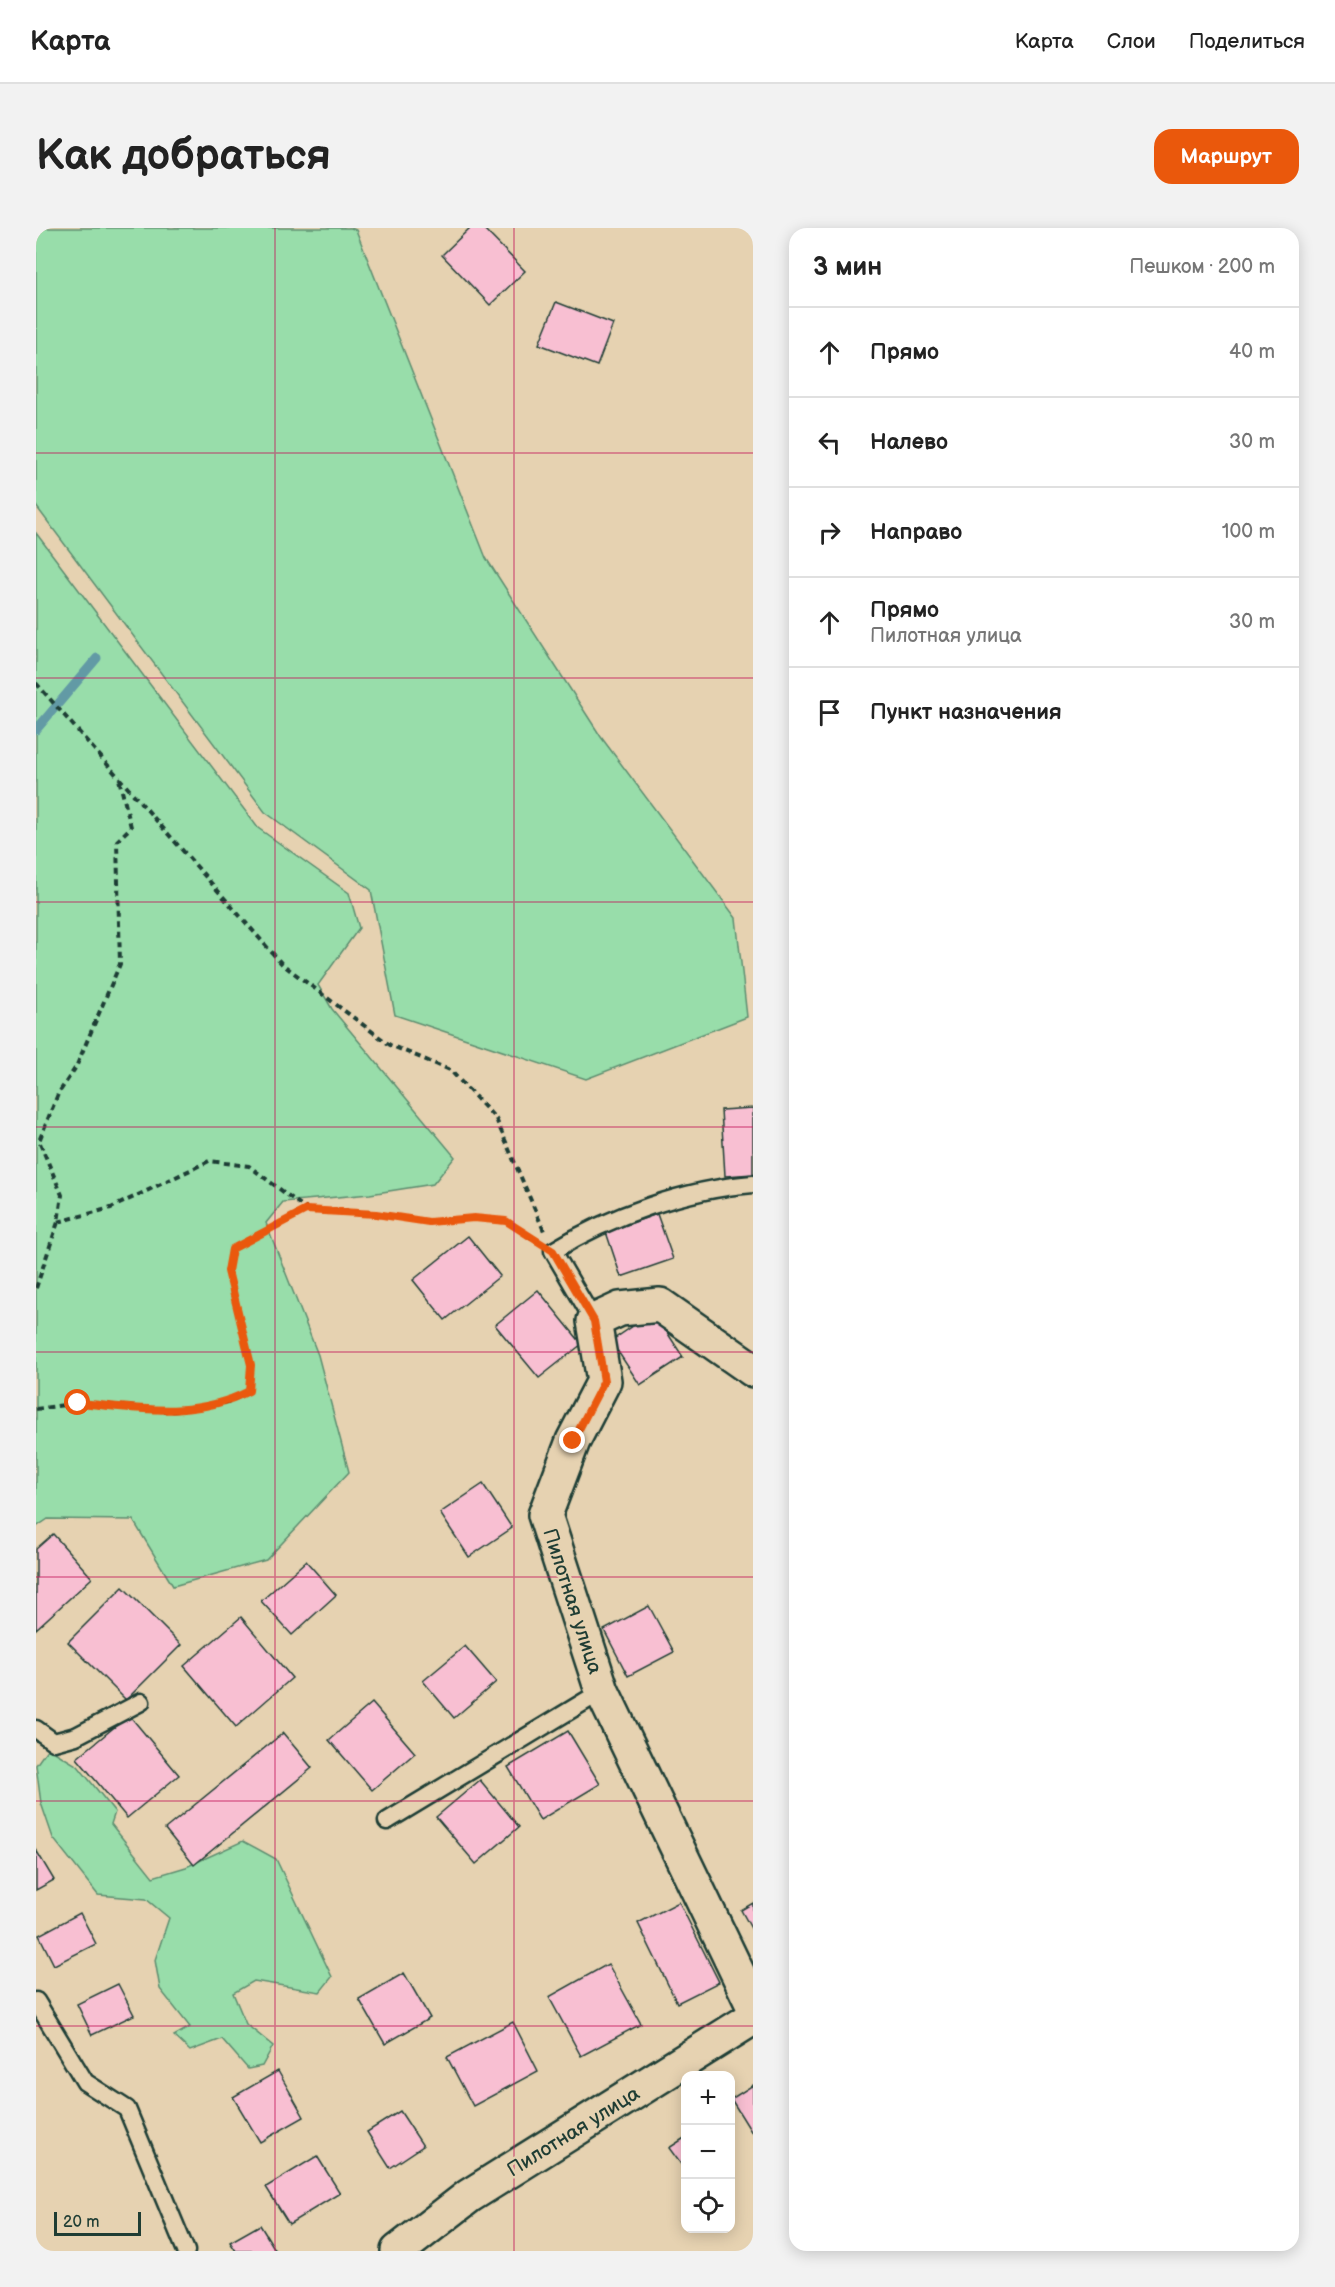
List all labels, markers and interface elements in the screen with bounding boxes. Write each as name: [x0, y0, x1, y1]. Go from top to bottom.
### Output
text: Карта: [30, 25, 110, 58]
text: Карта: [1015, 29, 1074, 54]
text: Слои: [1107, 29, 1156, 54]
text: Поделиться: [1189, 29, 1305, 54]
button: Маршрут: [1154, 129, 1299, 184]
text: Как добраться: [36, 131, 331, 182]
text: 3 мин: [813, 252, 882, 283]
text: Пешком · 200 m: [1129, 255, 1275, 279]
icon: ahead: [813, 336, 846, 369]
text: Прямо: [870, 339, 939, 366]
text: 40 m: [1229, 340, 1275, 364]
icon: left: [813, 426, 846, 459]
text: Налево: [870, 429, 948, 456]
text: 30 m: [1229, 430, 1275, 454]
icon: right: [813, 516, 846, 549]
text: Направо: [870, 519, 962, 546]
text: 100 m: [1222, 520, 1275, 544]
text: Прямо: [870, 597, 939, 624]
icon: ahead: [813, 606, 846, 639]
text: 30 m: [1229, 610, 1275, 634]
text: Пилотная улица: [870, 624, 1022, 648]
icon: arrive: [813, 696, 846, 729]
text: Пункт назначения: [870, 699, 1062, 726]
route start: [64, 1389, 90, 1415]
route end: [559, 1427, 585, 1453]
street label: Пилотная улица: [537, 1525, 607, 1677]
map controls: [681, 2071, 735, 2233]
button: +: [681, 2071, 735, 2125]
street label: Пилотная улица: [503, 2081, 644, 2182]
button: −: [681, 2125, 735, 2179]
button: locate: [681, 2179, 735, 2233]
scale bar: [54, 2209, 141, 2236]
text: 20 m: [63, 2213, 99, 2232]

